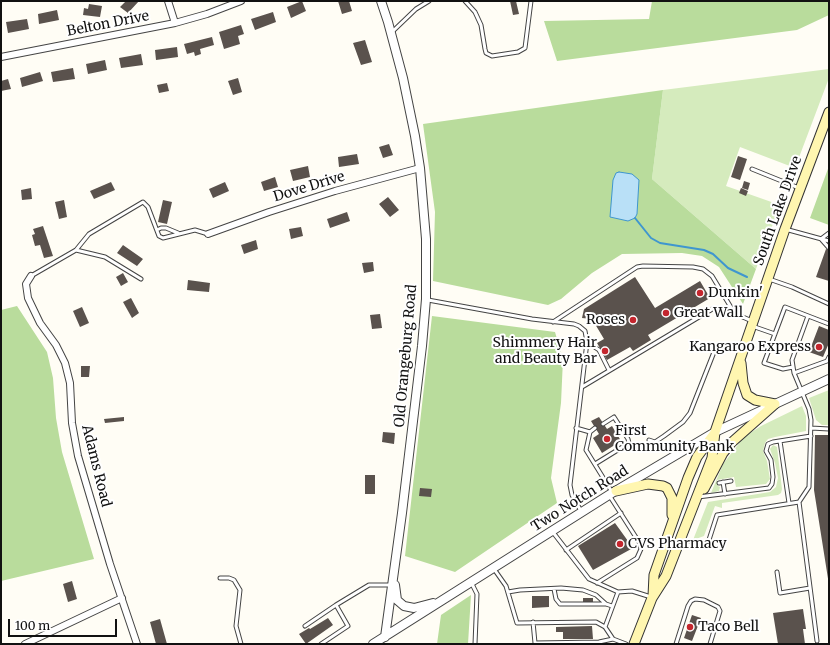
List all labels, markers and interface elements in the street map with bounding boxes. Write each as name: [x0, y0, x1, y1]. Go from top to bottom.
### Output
street label: Belton Drive: [65, 8, 151, 40]
street label: South Lake Drive: [750, 154, 806, 268]
street label: Dove Drive: [271, 168, 347, 206]
street label: Old Orangeburg Road: [391, 284, 421, 428]
place label: Dunkin': [708, 285, 763, 301]
marker: Dunkin': [695, 288, 705, 298]
place label: Great Wall: [674, 305, 743, 321]
marker: Great Wall: [661, 308, 671, 318]
place label: Roses: [586, 312, 625, 328]
marker: Roses: [628, 315, 638, 325]
place label: Shimmery Hair and Beauty Bar: [492, 335, 597, 368]
place label: Kangaroo Express: [689, 339, 811, 355]
marker: Kangaroo Express: [814, 342, 824, 352]
marker: Shimmery Hair and Beauty Bar: [600, 346, 610, 356]
street label: Adams Road: [78, 423, 114, 509]
place label: First Community Bank: [615, 423, 734, 456]
marker: First Community Bank: [602, 434, 612, 444]
street label: Two Notch Road: [529, 463, 631, 535]
place label: CVS Pharmacy: [628, 536, 727, 552]
marker: CVS Pharmacy: [615, 539, 625, 549]
scale bar: [10, 611, 119, 637]
text: 100 m: [15, 618, 50, 633]
place label: Taco Bell: [698, 619, 759, 635]
marker: Taco Bell: [685, 622, 695, 632]

